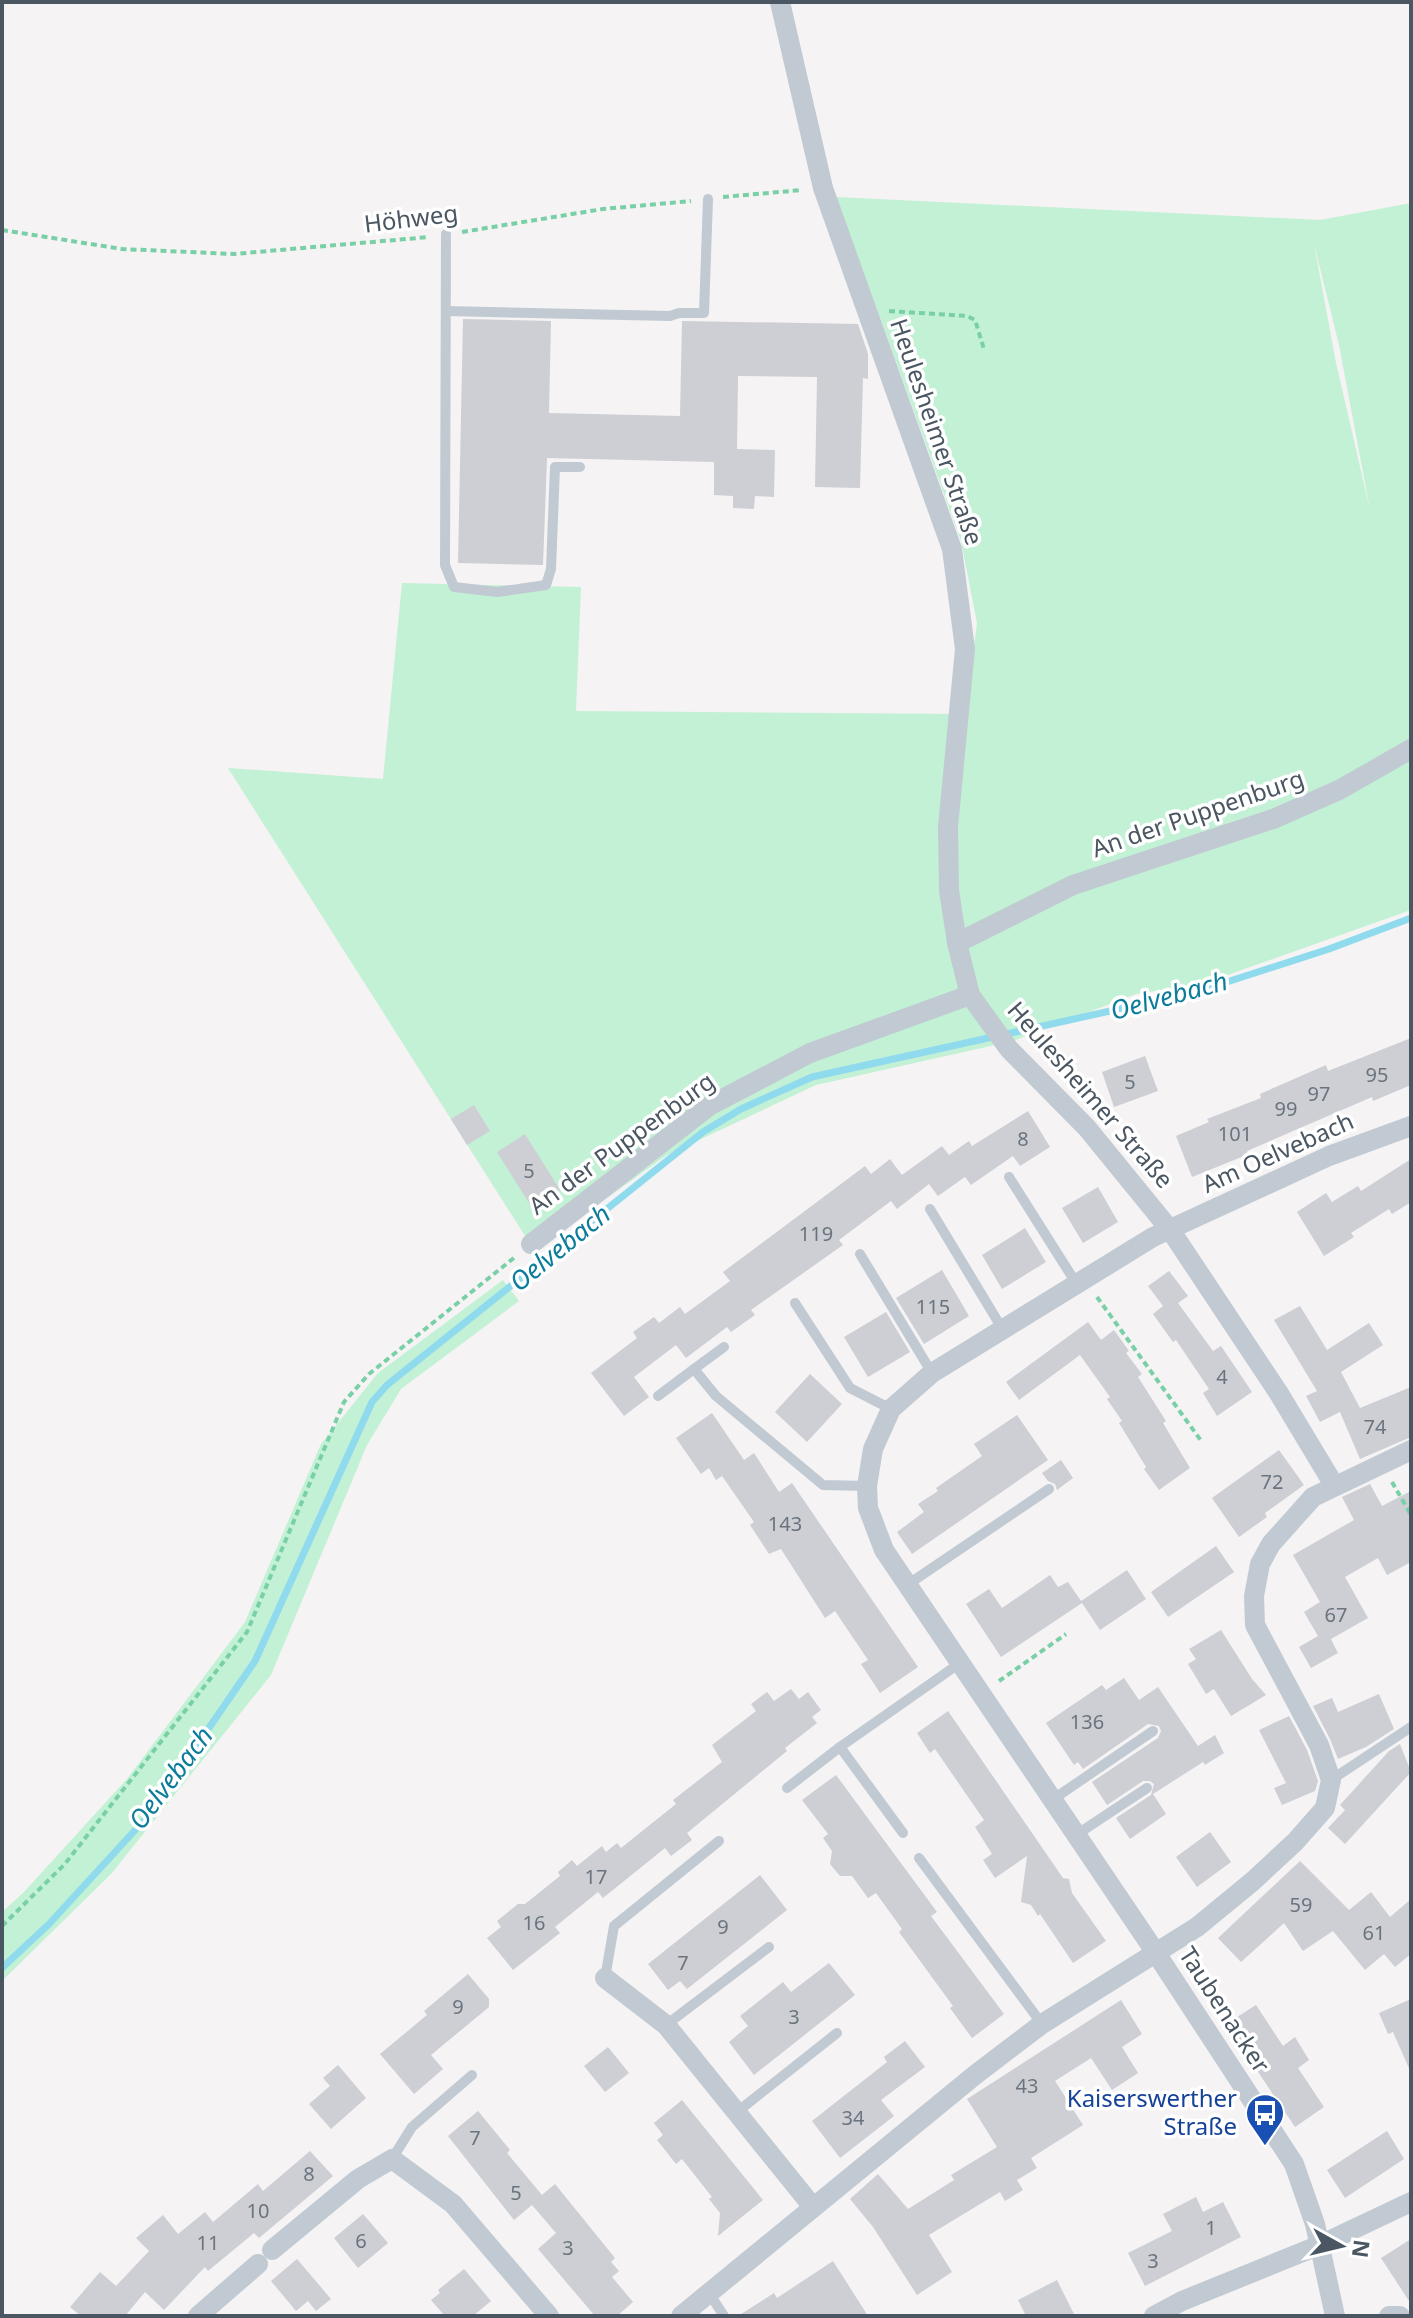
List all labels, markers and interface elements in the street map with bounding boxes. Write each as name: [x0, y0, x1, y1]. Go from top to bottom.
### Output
street label: Höhweg: [362, 195, 460, 240]
street label: Heulesheimer Straße: [883, 314, 992, 549]
street label: An der Puppenburg: [1087, 761, 1308, 864]
water label: Oelvebach: [1106, 962, 1231, 1028]
street label: Heulesheimer Straße: [1001, 994, 1181, 1194]
house number: 95: [1366, 1061, 1388, 1088]
street label: An der Puppenburg: [522, 1064, 721, 1221]
house number: 5: [1124, 1068, 1136, 1095]
house number: 97: [1308, 1080, 1330, 1107]
house number: 99: [1275, 1095, 1297, 1122]
street label: Am Oelvebach: [1196, 1103, 1358, 1200]
house number: 101: [1218, 1120, 1252, 1147]
house number: 8: [1017, 1125, 1029, 1152]
house number: 5: [523, 1157, 535, 1184]
water label: Oelvebach: [501, 1195, 617, 1299]
house number: 119: [799, 1220, 833, 1247]
house number: 115: [916, 1293, 950, 1320]
house number: 4: [1216, 1363, 1228, 1390]
house number: 74: [1364, 1413, 1387, 1440]
house number: 72: [1261, 1468, 1283, 1495]
house number: 143: [768, 1510, 802, 1537]
house number: 67: [1325, 1601, 1347, 1628]
house number: 136: [1070, 1708, 1104, 1735]
water label: Oelvebach: [120, 1719, 221, 1836]
house number: 17: [585, 1863, 607, 1890]
house number: 59: [1290, 1891, 1312, 1918]
house number: 16: [523, 1909, 545, 1936]
house number: 9: [717, 1913, 729, 1940]
house number: 61: [1363, 1919, 1385, 1946]
street label: Taubenacker: [1172, 1940, 1278, 2079]
house number: 7: [677, 1949, 689, 1976]
house number: 9: [452, 1993, 464, 2020]
house number: 3: [788, 2003, 800, 2030]
house number: 43: [1016, 2072, 1038, 2099]
place label: Kaiserswerther Straße: [1067, 2081, 1237, 2142]
bus stop icon: Kaiserswerther Straße: [1244, 2092, 1286, 2147]
house number: 34: [842, 2104, 865, 2131]
house number: 7: [469, 2124, 481, 2151]
house number: 8: [303, 2160, 315, 2187]
house number: 5: [510, 2179, 522, 2206]
house number: 10: [247, 2197, 269, 2224]
north arrow: [1301, 2206, 1381, 2286]
house number: 1: [1205, 2214, 1217, 2241]
house number: 6: [355, 2227, 367, 2254]
house number: 11: [197, 2229, 219, 2256]
house number: 3: [562, 2234, 574, 2261]
text: N: [1346, 2238, 1378, 2260]
house number: 3: [1147, 2247, 1159, 2274]

